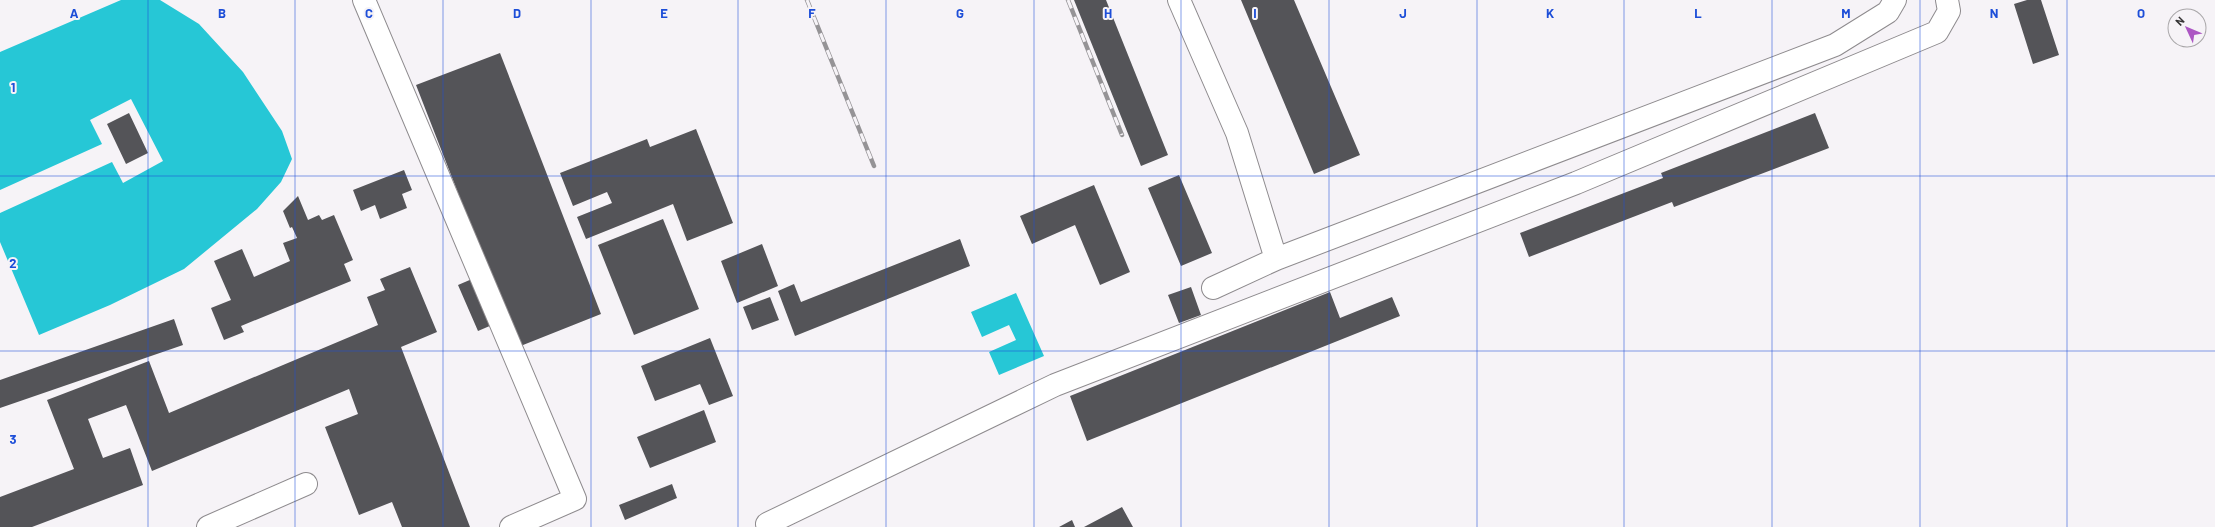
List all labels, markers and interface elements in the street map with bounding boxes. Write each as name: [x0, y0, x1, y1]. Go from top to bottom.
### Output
text: A: [70, 5, 79, 21]
text: B: [218, 5, 226, 21]
text: C: [365, 5, 373, 21]
text: D: [513, 5, 521, 21]
text: E: [660, 5, 668, 21]
text: F: [808, 5, 816, 21]
text: G: [956, 5, 964, 21]
text: H: [1104, 5, 1112, 21]
text: I: [1253, 5, 1257, 21]
text: J: [1399, 5, 1407, 21]
text: K: [1546, 5, 1554, 21]
text: L: [1694, 5, 1702, 21]
text: M: [1841, 5, 1851, 21]
text: N: [1990, 5, 1998, 21]
text: O: [2137, 5, 2145, 21]
north arrow: [2167, 8, 2207, 48]
text: N: [2172, 14, 2187, 28]
text: 1: [11, 79, 15, 95]
text: 2: [9, 255, 17, 271]
text: 3: [9, 431, 17, 447]

